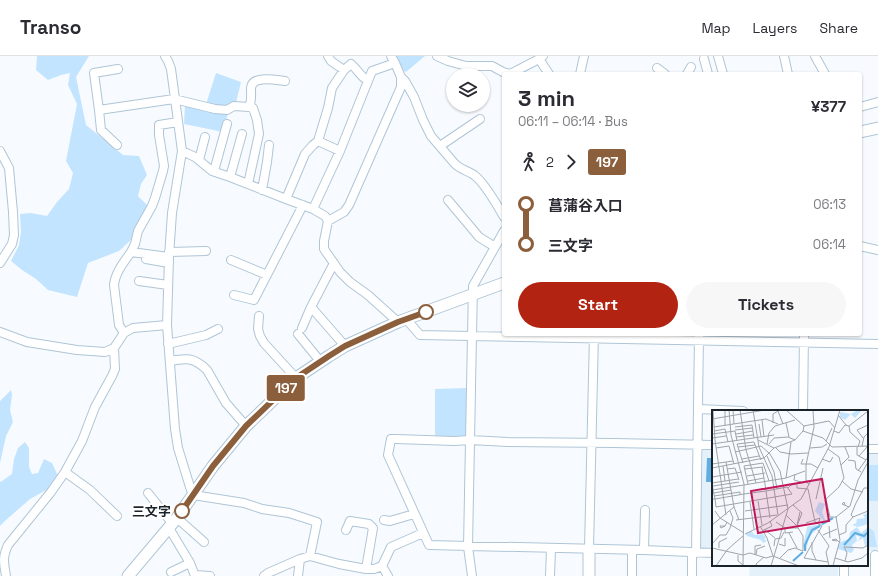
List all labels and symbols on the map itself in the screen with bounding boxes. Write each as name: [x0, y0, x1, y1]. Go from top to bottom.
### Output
unlabelled marker: [418, 304, 434, 320]
line badge: 197: [263, 375, 309, 401]
inset map: [712, 410, 868, 566]
place label: 三文字: [132, 503, 171, 520]
marker: 三文字: [174, 503, 190, 519]

